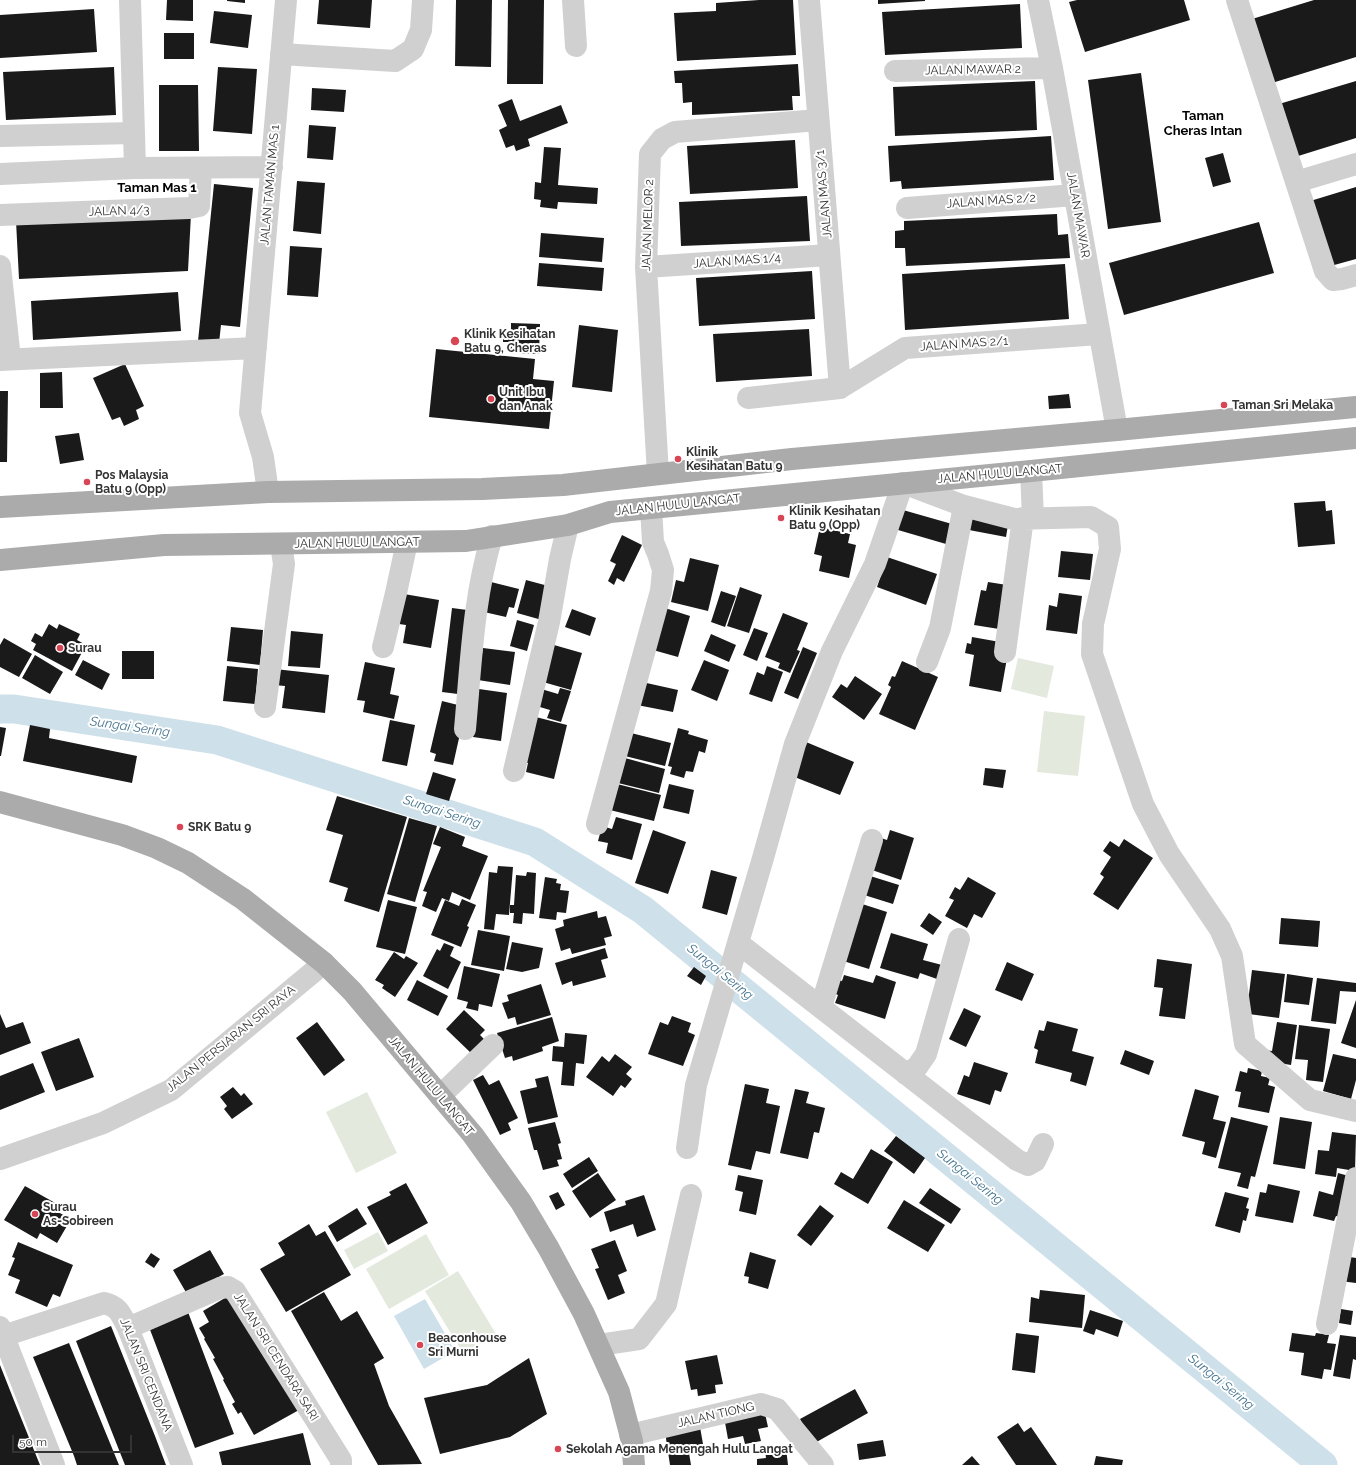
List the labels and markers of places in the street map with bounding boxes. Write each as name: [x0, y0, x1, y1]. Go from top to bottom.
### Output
place label: Klinik Kesihatan Batu 9, Cheras: [464, 327, 555, 355]
marker: Klinik Kesihatan Batu 9, Cheras: [449, 335, 461, 347]
place label: Unit Ibu dan Anak: [499, 385, 553, 413]
marker: Unit Ibu dan Anak: [486, 394, 496, 404]
place label: Taman Sri Melaka: [1232, 398, 1333, 412]
marker: Taman Sri Melaka: [1219, 400, 1229, 410]
place label: Klinik Kesihatan Batu 9: [686, 445, 782, 473]
marker: Klinik Kesihatan Batu 9: [673, 454, 683, 464]
place label: Pos Malaysia Batu 9 (Opp): [95, 468, 168, 496]
marker: Pos Malaysia Batu 9 (Opp): [82, 477, 92, 487]
place label: Klinik Kesihatan Batu 9 (Opp): [789, 504, 880, 532]
marker: Klinik Kesihatan Batu 9 (Opp): [776, 513, 786, 523]
place label: Surau: [68, 641, 102, 655]
marker: Surau: [55, 643, 65, 653]
place label: SRK Batu 9: [188, 820, 251, 834]
marker: SRK Batu 9: [175, 822, 185, 832]
place label: Surau As-Sobireen: [43, 1200, 113, 1228]
marker: Surau As-Sobireen: [30, 1209, 40, 1219]
place label: Beaconhouse Sri Murni: [428, 1331, 507, 1359]
marker: Beaconhouse Sri Murni: [415, 1340, 425, 1350]
place label: Sekolah Agama Menengah Hulu Langat: [566, 1442, 793, 1456]
marker: Sekolah Agama Menengah Hulu Langat: [553, 1444, 563, 1454]

